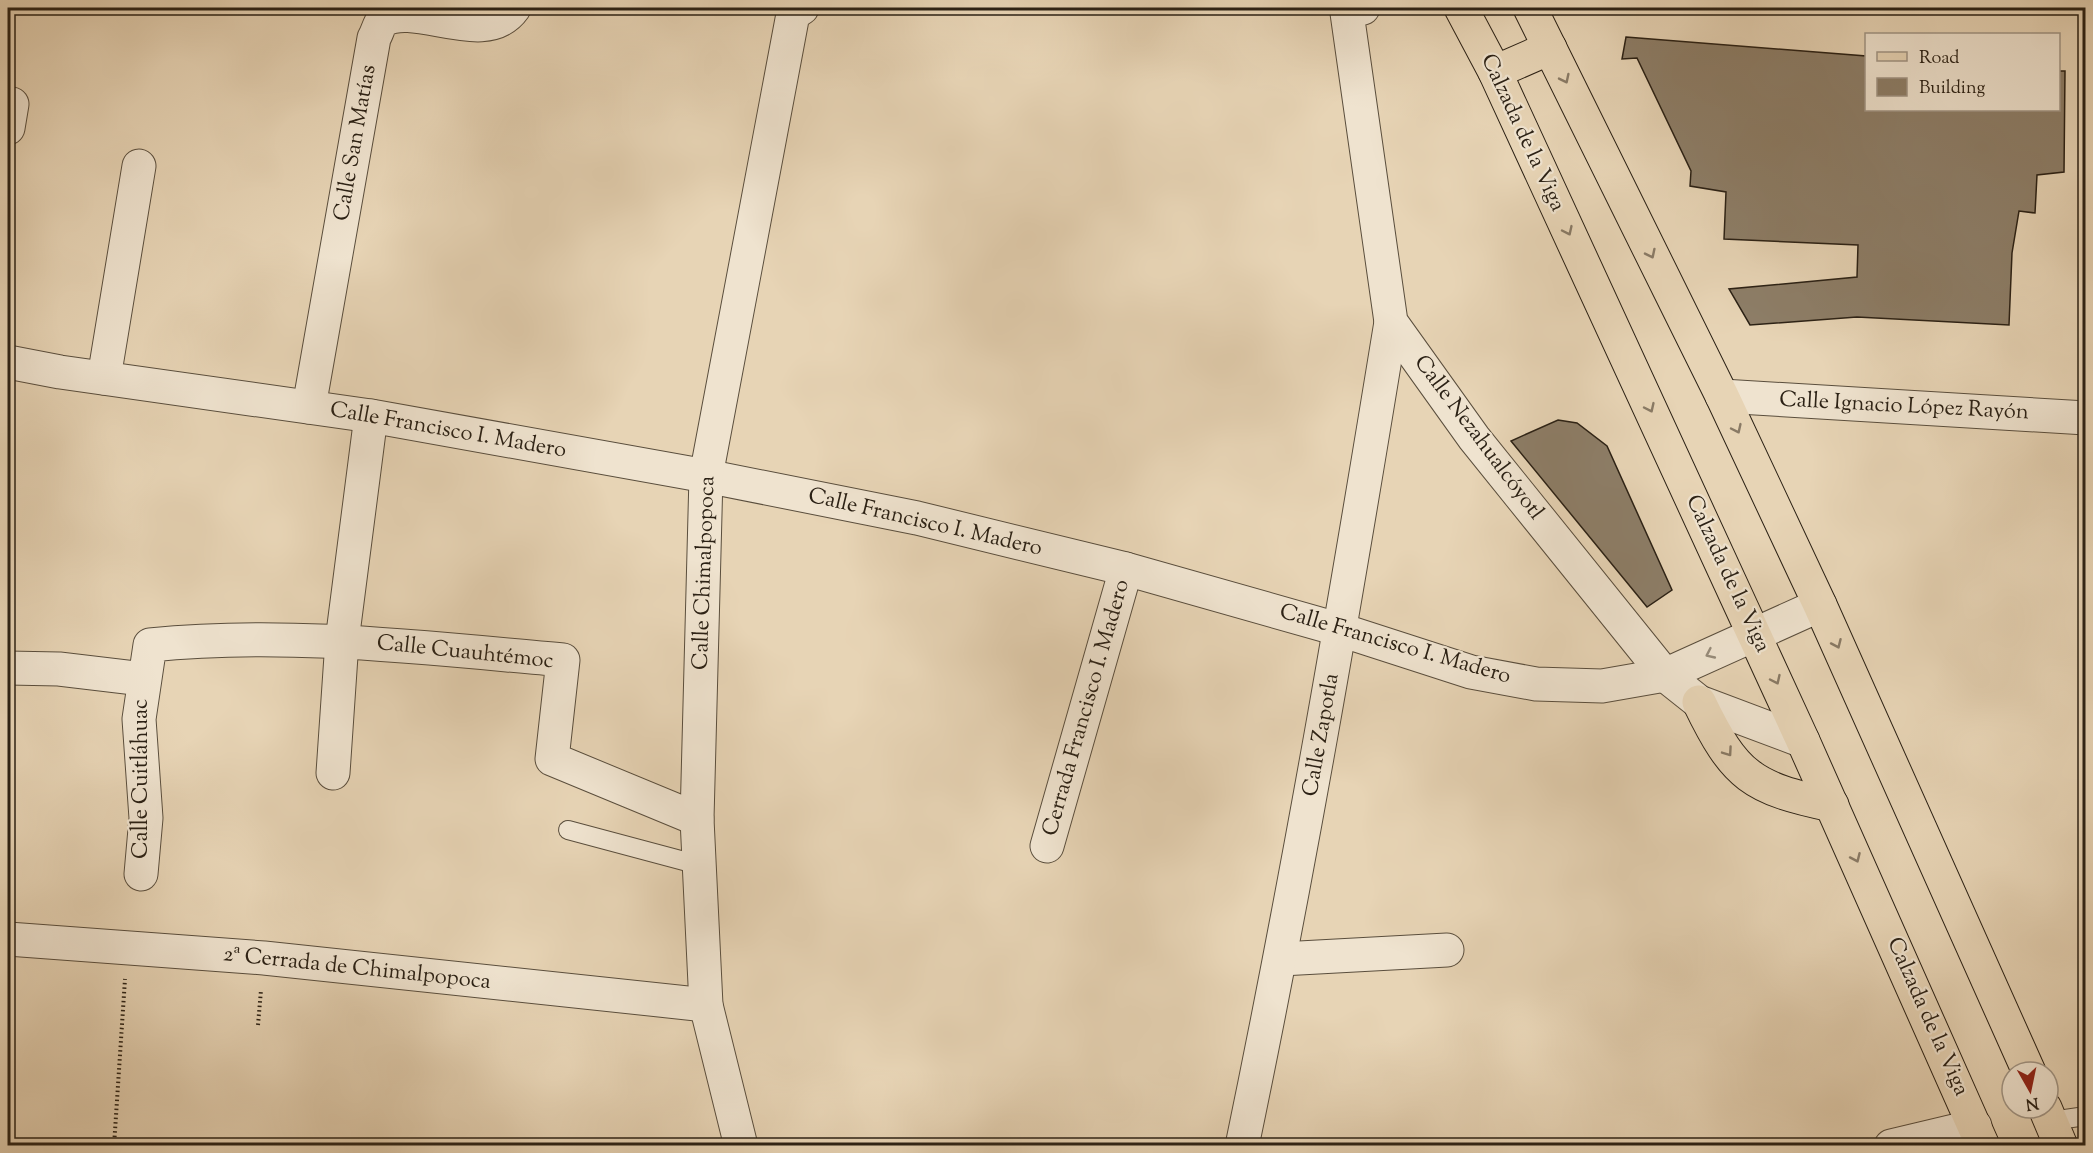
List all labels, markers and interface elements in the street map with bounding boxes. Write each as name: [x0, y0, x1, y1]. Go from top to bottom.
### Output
legend: [1865, 33, 2060, 111]
text: Road: [1919, 46, 1959, 72]
street label: Calzada de la Viga: [1471, 49, 1573, 217]
street label: Calle San Matías: [327, 62, 385, 224]
one-way arrow: [1557, 73, 1569, 84]
text: Building: [1919, 76, 1985, 102]
one-way arrow: [1561, 224, 1573, 235]
one-way arrow: [1644, 247, 1656, 258]
street label: Calle Nezahualcóyotl: [1405, 349, 1551, 527]
street label: Calle Ignacio López Rayón: [1778, 384, 2030, 430]
street label: Calle Francisco I. Madero: [327, 394, 569, 468]
one-way arrow: [1643, 401, 1655, 412]
one-way arrow: [1730, 422, 1742, 433]
street label: Calle Chimalpopoca: [686, 475, 724, 671]
street label: Calle Francisco I. Madero: [805, 480, 1045, 566]
street label: Calzada de la Viga: [1676, 490, 1778, 658]
street label: Cerrada Francisco I. Madero: [1035, 576, 1139, 840]
street label: Calle Francisco I. Madero: [1276, 597, 1514, 693]
street label: Calle Cuauhtémoc: [375, 628, 555, 678]
one-way arrow: [1830, 637, 1842, 648]
one-way arrow: [1705, 647, 1716, 659]
street label: Calle Zapotla: [1295, 671, 1349, 799]
one-way arrow: [1768, 674, 1780, 685]
street label: Calle Cuitláhuac: [126, 699, 158, 859]
one-way arrow: [1721, 746, 1732, 757]
one-way arrow: [1848, 851, 1860, 862]
street label: Calzada de la Viga: [1878, 933, 1976, 1101]
street label: 2ª Cerrada de Chimalpopoca: [222, 939, 492, 999]
north arrow: [2000, 1060, 2060, 1120]
text: N: [2024, 1090, 2040, 1115]

